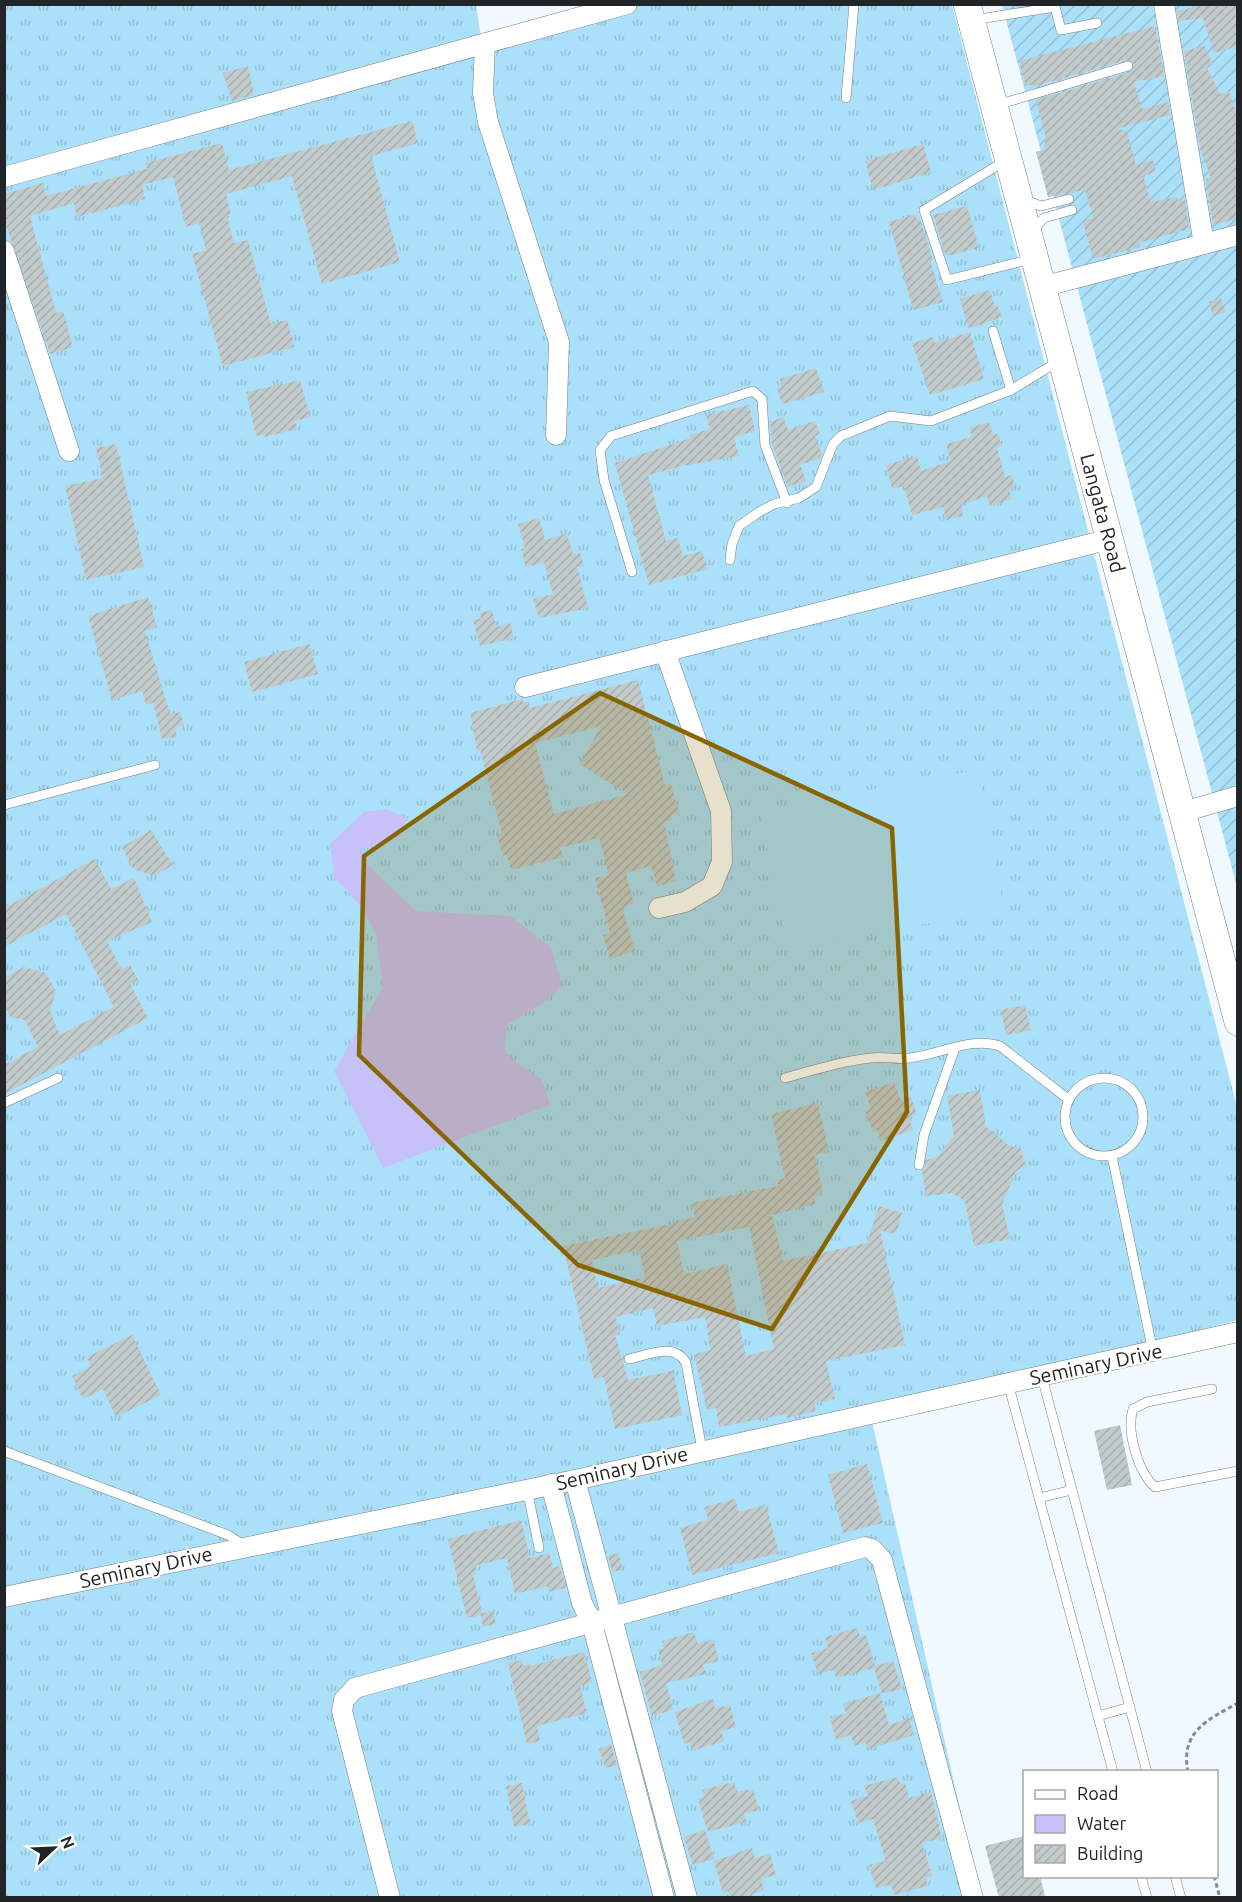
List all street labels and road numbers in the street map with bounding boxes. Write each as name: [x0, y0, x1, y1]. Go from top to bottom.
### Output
street label: Langata Road: [1076, 451, 1130, 575]
street label: Seminary Drive: [1028, 1339, 1164, 1389]
street label: Seminary Drive: [554, 1442, 690, 1494]
street label: Seminary Drive: [78, 1542, 214, 1592]

